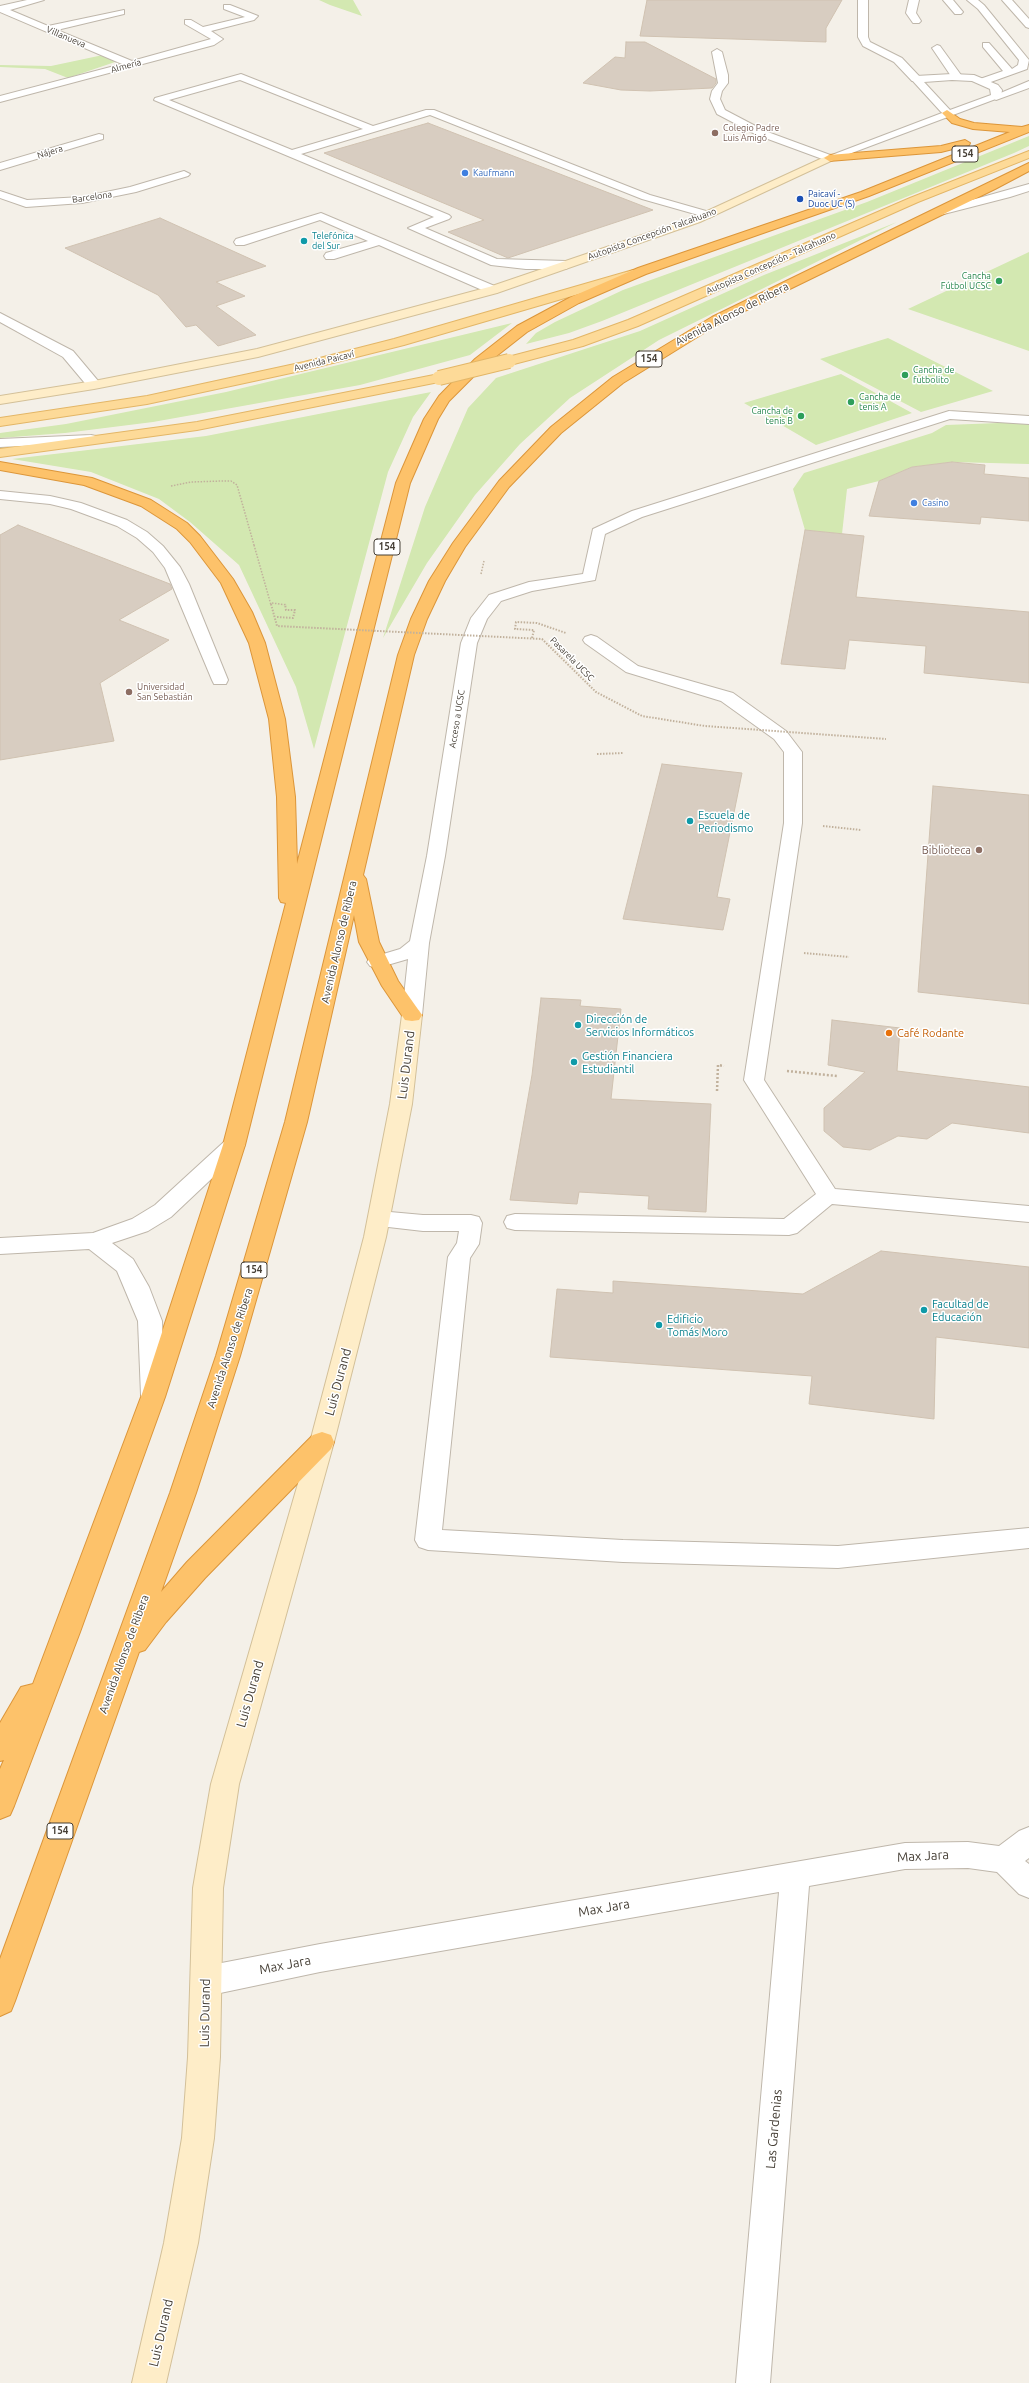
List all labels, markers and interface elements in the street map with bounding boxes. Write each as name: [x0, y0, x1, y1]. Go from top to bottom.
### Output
street label: Villanueva: [45, 24, 87, 50]
street label: Almería: [110, 57, 142, 75]
place label: Colegio Padre Luis Amigó: [723, 123, 779, 144]
marker: Colegio Padre Luis Amigó: [710, 128, 720, 138]
street label: Nájera: [36, 143, 64, 161]
road number: 154: [952, 146, 978, 162]
marker: Kaufmann: [460, 168, 470, 178]
place label: Kaufmann: [473, 168, 514, 178]
street label: Barcelona: [71, 189, 113, 205]
place label: Paicaví - Duoc UC (S): [808, 189, 855, 210]
marker: Paicaví - Duoc UC (S): [795, 194, 805, 204]
street label: Autopista Concepción Talcahuano: [586, 206, 718, 262]
street label: Autopista Concepción - Talcahuano: [704, 229, 838, 297]
place label: Telefónica del Sur: [312, 231, 354, 252]
marker: Telefónica del Sur: [299, 236, 309, 246]
place label: Cancha Fútbol UCSC: [941, 271, 991, 292]
marker: Cancha Fútbol UCSC: [994, 276, 1004, 286]
street label: Avenida Alonso de Ribera: [673, 280, 791, 348]
street label: Avenida Paicaví: [293, 348, 355, 374]
road number: 154: [636, 351, 662, 367]
place label: Cancha de futbolito: [913, 365, 955, 386]
marker: Cancha de futbolito: [900, 370, 910, 380]
place label: Cancha de tenis A: [859, 392, 901, 413]
marker: Cancha de tenis A: [846, 397, 856, 407]
place label: Cancha de tenis B: [751, 406, 793, 427]
marker: Cancha de tenis B: [796, 411, 806, 421]
marker: Casino: [909, 498, 919, 508]
place label: Casino: [922, 498, 949, 508]
road number: 154: [374, 539, 400, 555]
street label: Pasarela UCSC: [548, 635, 596, 683]
place label: Universidad San Sebastián: [137, 682, 193, 703]
marker: Universidad San Sebastián: [124, 687, 134, 697]
street label: Acceso a UCSC: [447, 689, 467, 749]
place label: Escuela de Periodismo: [698, 808, 754, 834]
marker: Escuela de Periodismo: [685, 816, 695, 826]
place label: Biblioteca: [922, 843, 971, 857]
marker: Biblioteca: [974, 845, 984, 855]
street label: Avenida Alonso de Ribera: [318, 879, 360, 1005]
place label: Dirección de Servicios Informáticos: [586, 1012, 694, 1038]
marker: Dirección de Servicios Informáticos: [573, 1020, 583, 1030]
place label: Café Rodante: [897, 1026, 964, 1040]
marker: Café Rodante: [884, 1028, 894, 1038]
street label: Luis Durand: [394, 1030, 418, 1100]
place label: Gestión Financiera Estudiantil: [582, 1049, 673, 1075]
marker: Gestión Financiera Estudiantil: [569, 1057, 579, 1067]
road number: 154: [241, 1262, 267, 1278]
street label: Avenida Alonso de Ribera: [204, 1286, 256, 1410]
place label: Facultad de Educación: [932, 1297, 989, 1323]
marker: Facultad de Educación: [919, 1305, 929, 1315]
place label: Edificio Tomás Moro: [667, 1312, 728, 1338]
marker: Edificio Tomás Moro: [654, 1320, 664, 1330]
street label: Luis Durand: [322, 1347, 354, 1417]
street label: Avenida Alonso de Ribera: [96, 1593, 152, 1715]
street label: Luis Durand: [233, 1659, 267, 1729]
road number: 154: [47, 1823, 73, 1839]
street label: Max Jara: [897, 1847, 949, 1865]
street label: Max Jara: [577, 1896, 631, 1920]
street label: Max Jara: [258, 1952, 312, 1978]
street label: Luis Durand: [197, 1978, 213, 2048]
street label: Las Gardenias: [763, 2089, 785, 2169]
street label: Luis Durand: [146, 2298, 176, 2368]

